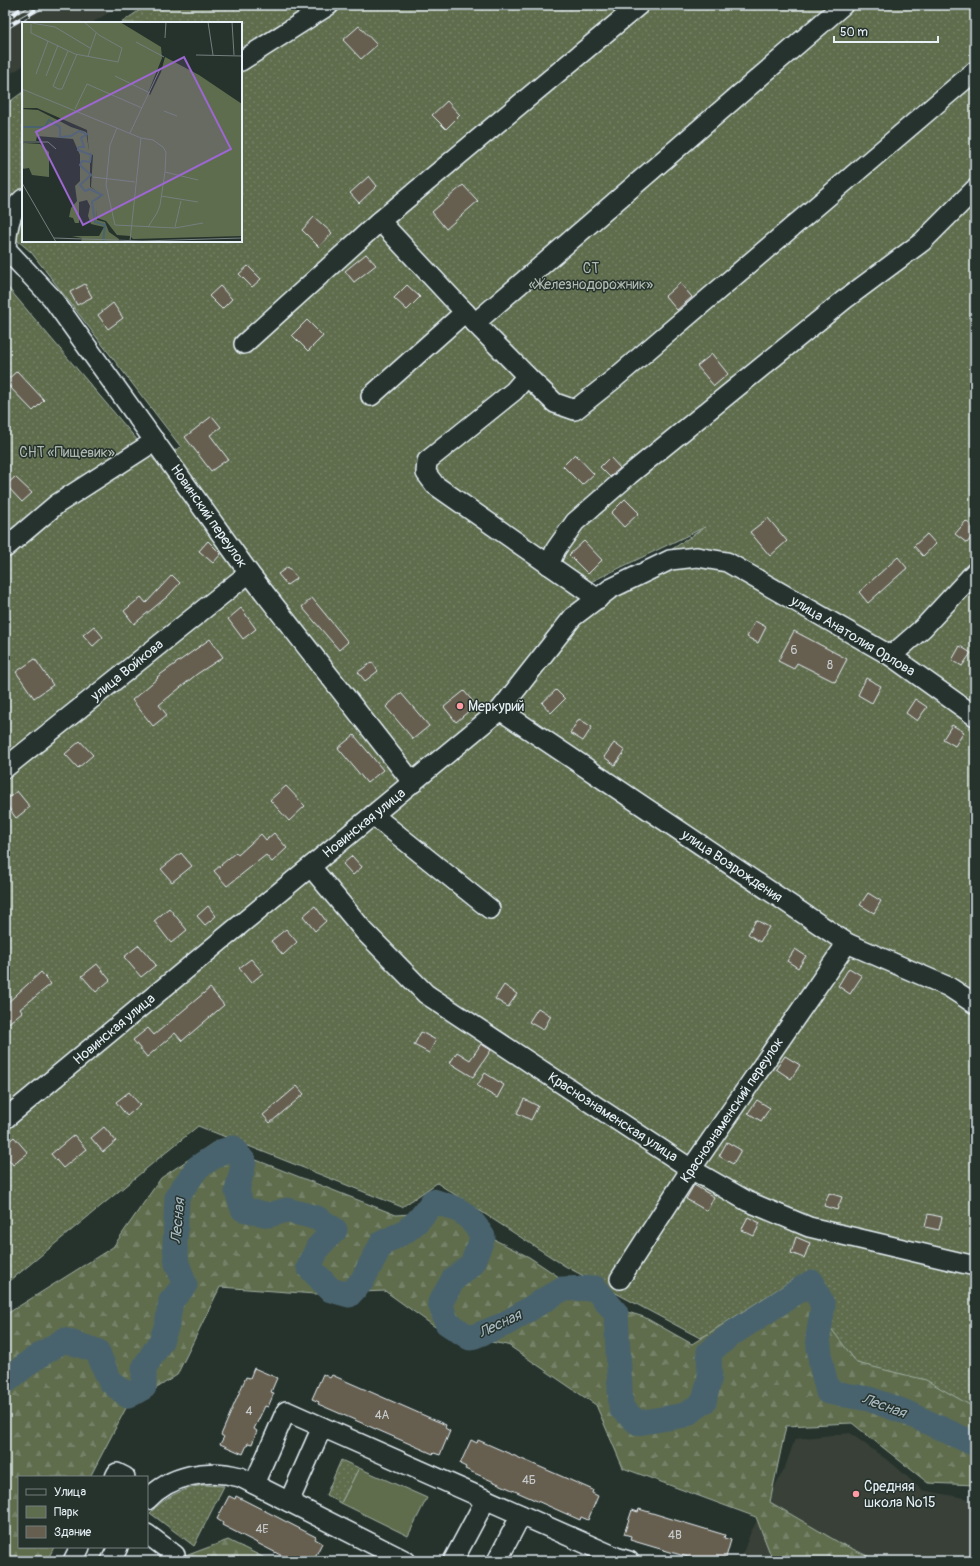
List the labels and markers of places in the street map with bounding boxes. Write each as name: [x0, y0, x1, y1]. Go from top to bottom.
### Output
place label: Меркурий: [468, 698, 524, 715]
marker: Меркурий: [455, 701, 465, 711]
place label: Средняя школа №15: [864, 1478, 936, 1511]
marker: Средняя школа №15: [851, 1489, 861, 1499]

